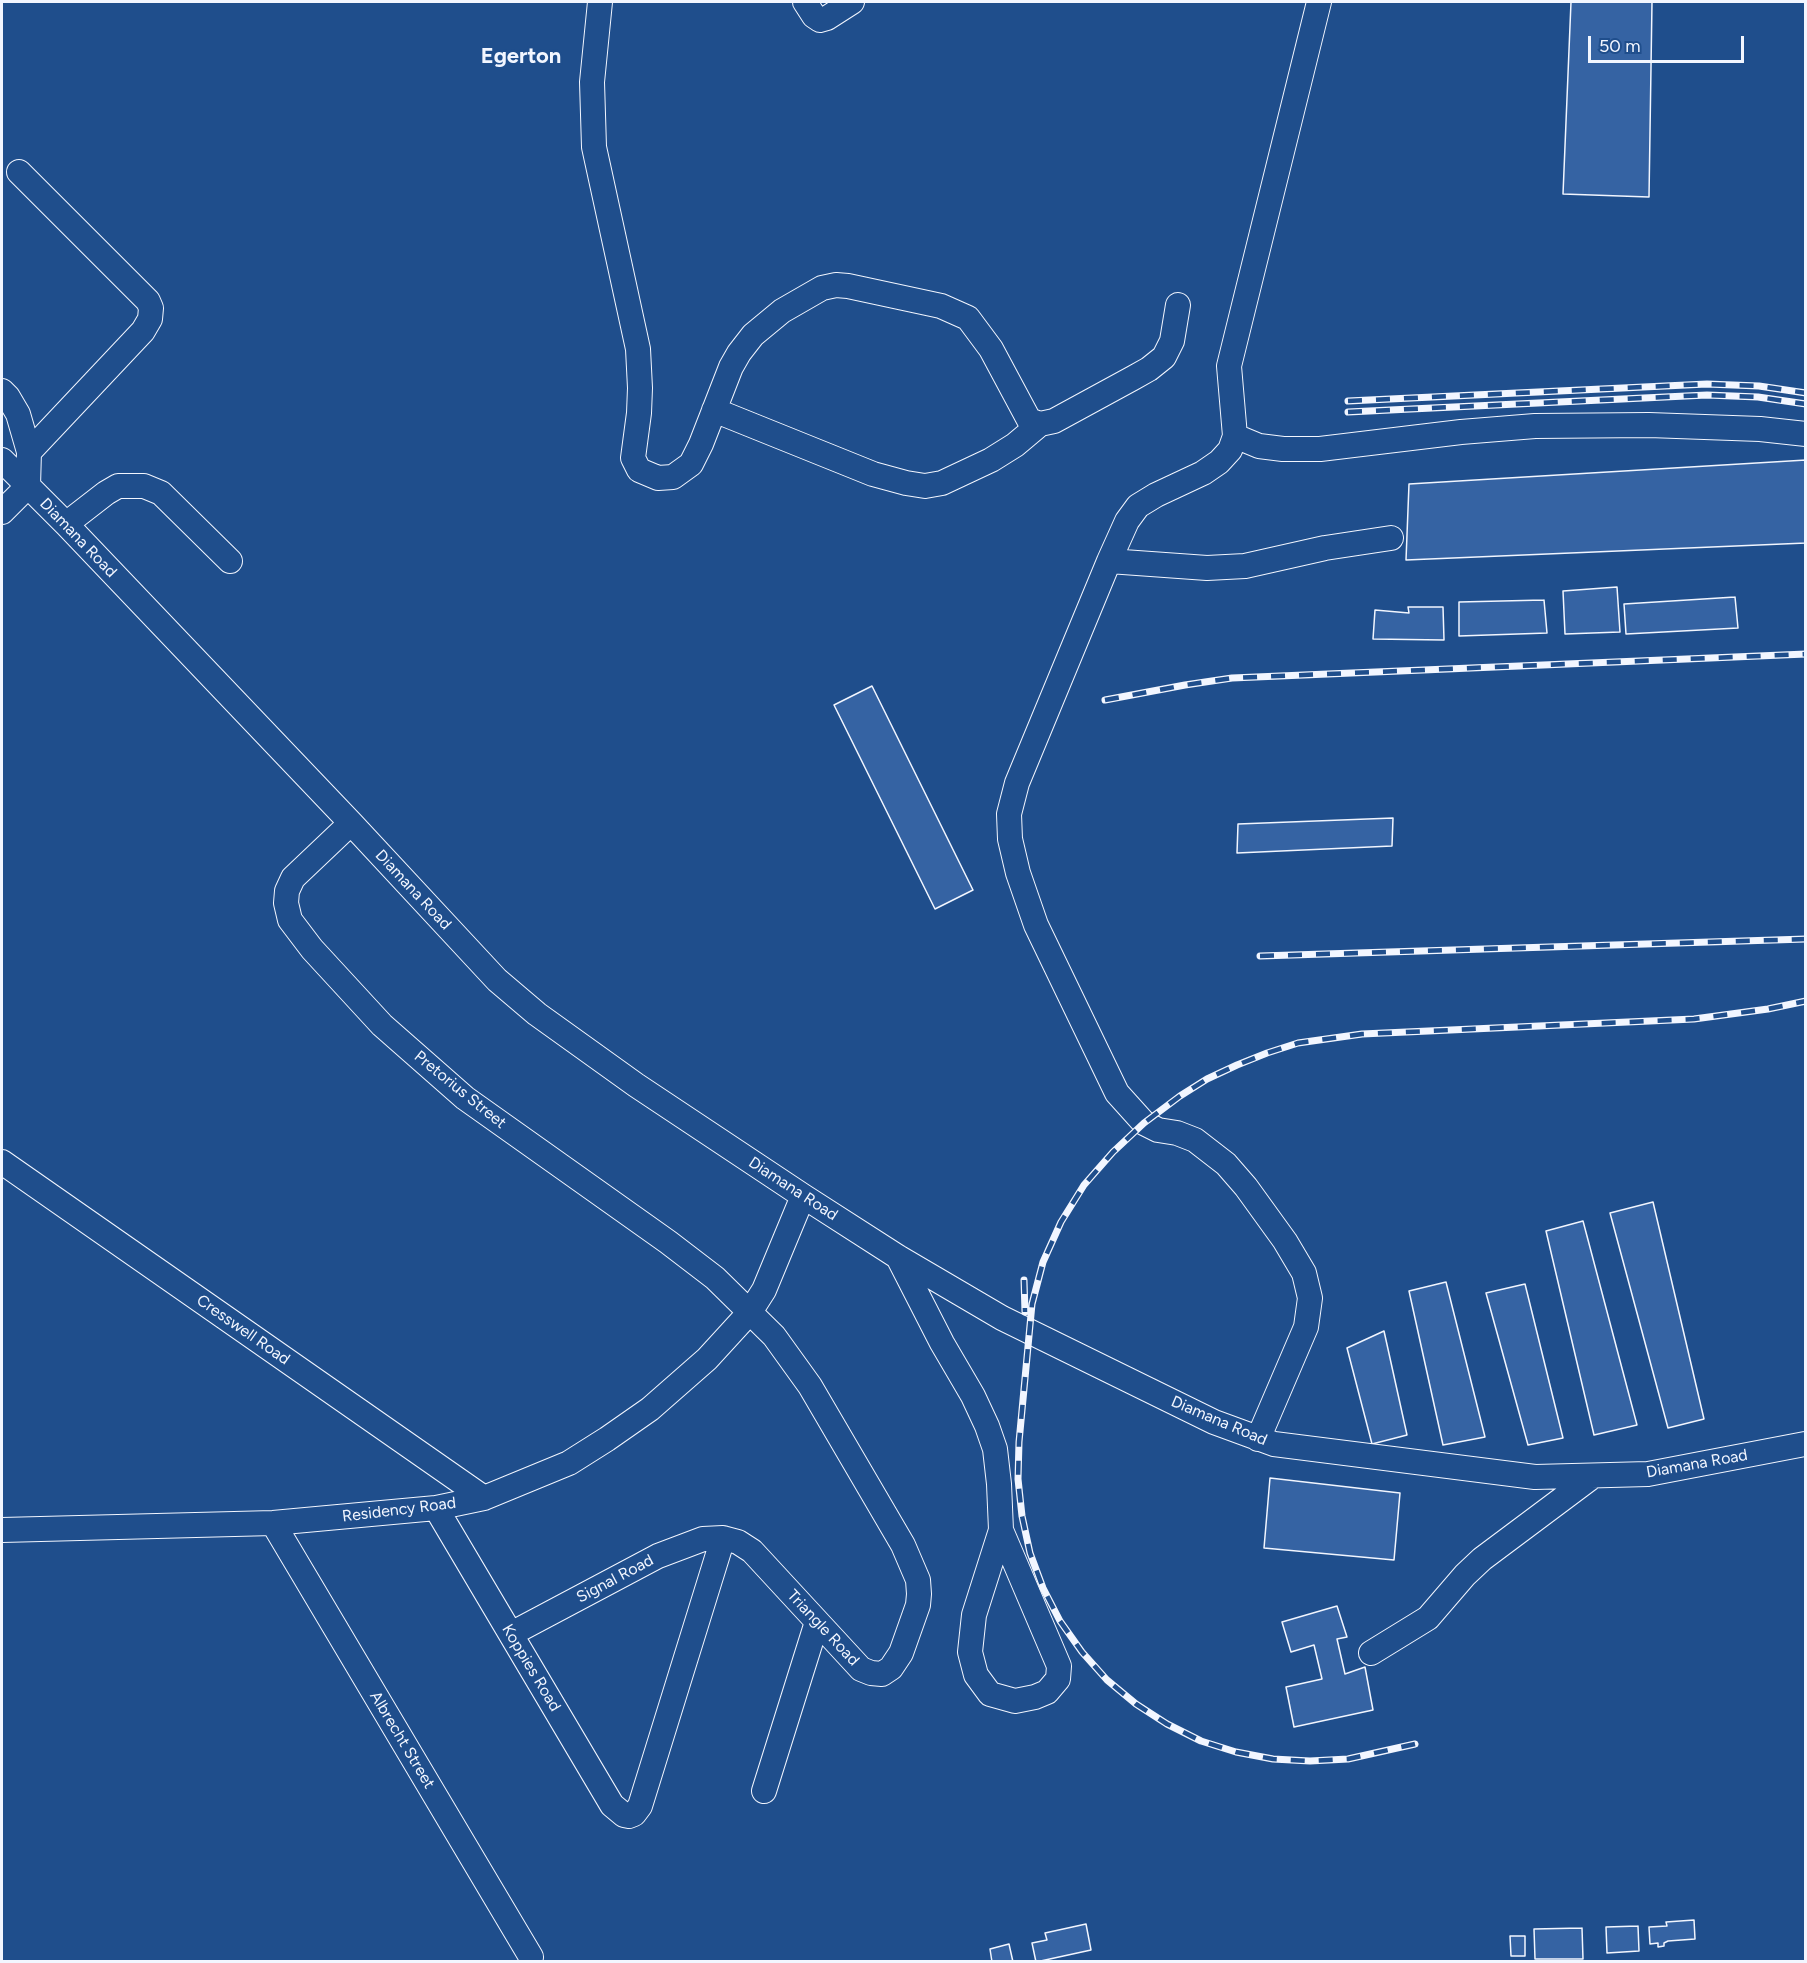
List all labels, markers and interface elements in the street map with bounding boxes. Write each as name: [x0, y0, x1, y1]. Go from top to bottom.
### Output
scale bar: [1591, 24, 1747, 62]
text: 50 m: [1599, 35, 1641, 57]
district label: Egerton: [481, 44, 561, 70]
street label: Diamana Road: [35, 494, 121, 582]
street label: Diamana Road: [371, 846, 455, 934]
street label: Pretorius Street: [410, 1047, 510, 1133]
street label: Diamana Road: [745, 1153, 841, 1225]
street label: Cresswell Road: [193, 1291, 293, 1369]
street label: Diamana Road: [1168, 1392, 1270, 1450]
street label: Diamana Road: [1645, 1446, 1749, 1482]
street label: Residency Road: [341, 1493, 457, 1527]
street label: Signal Road: [573, 1551, 657, 1607]
street label: Triangle Road: [783, 1586, 863, 1670]
street label: Koppies Road: [497, 1621, 565, 1715]
street label: Albrecht Street: [365, 1688, 439, 1792]

